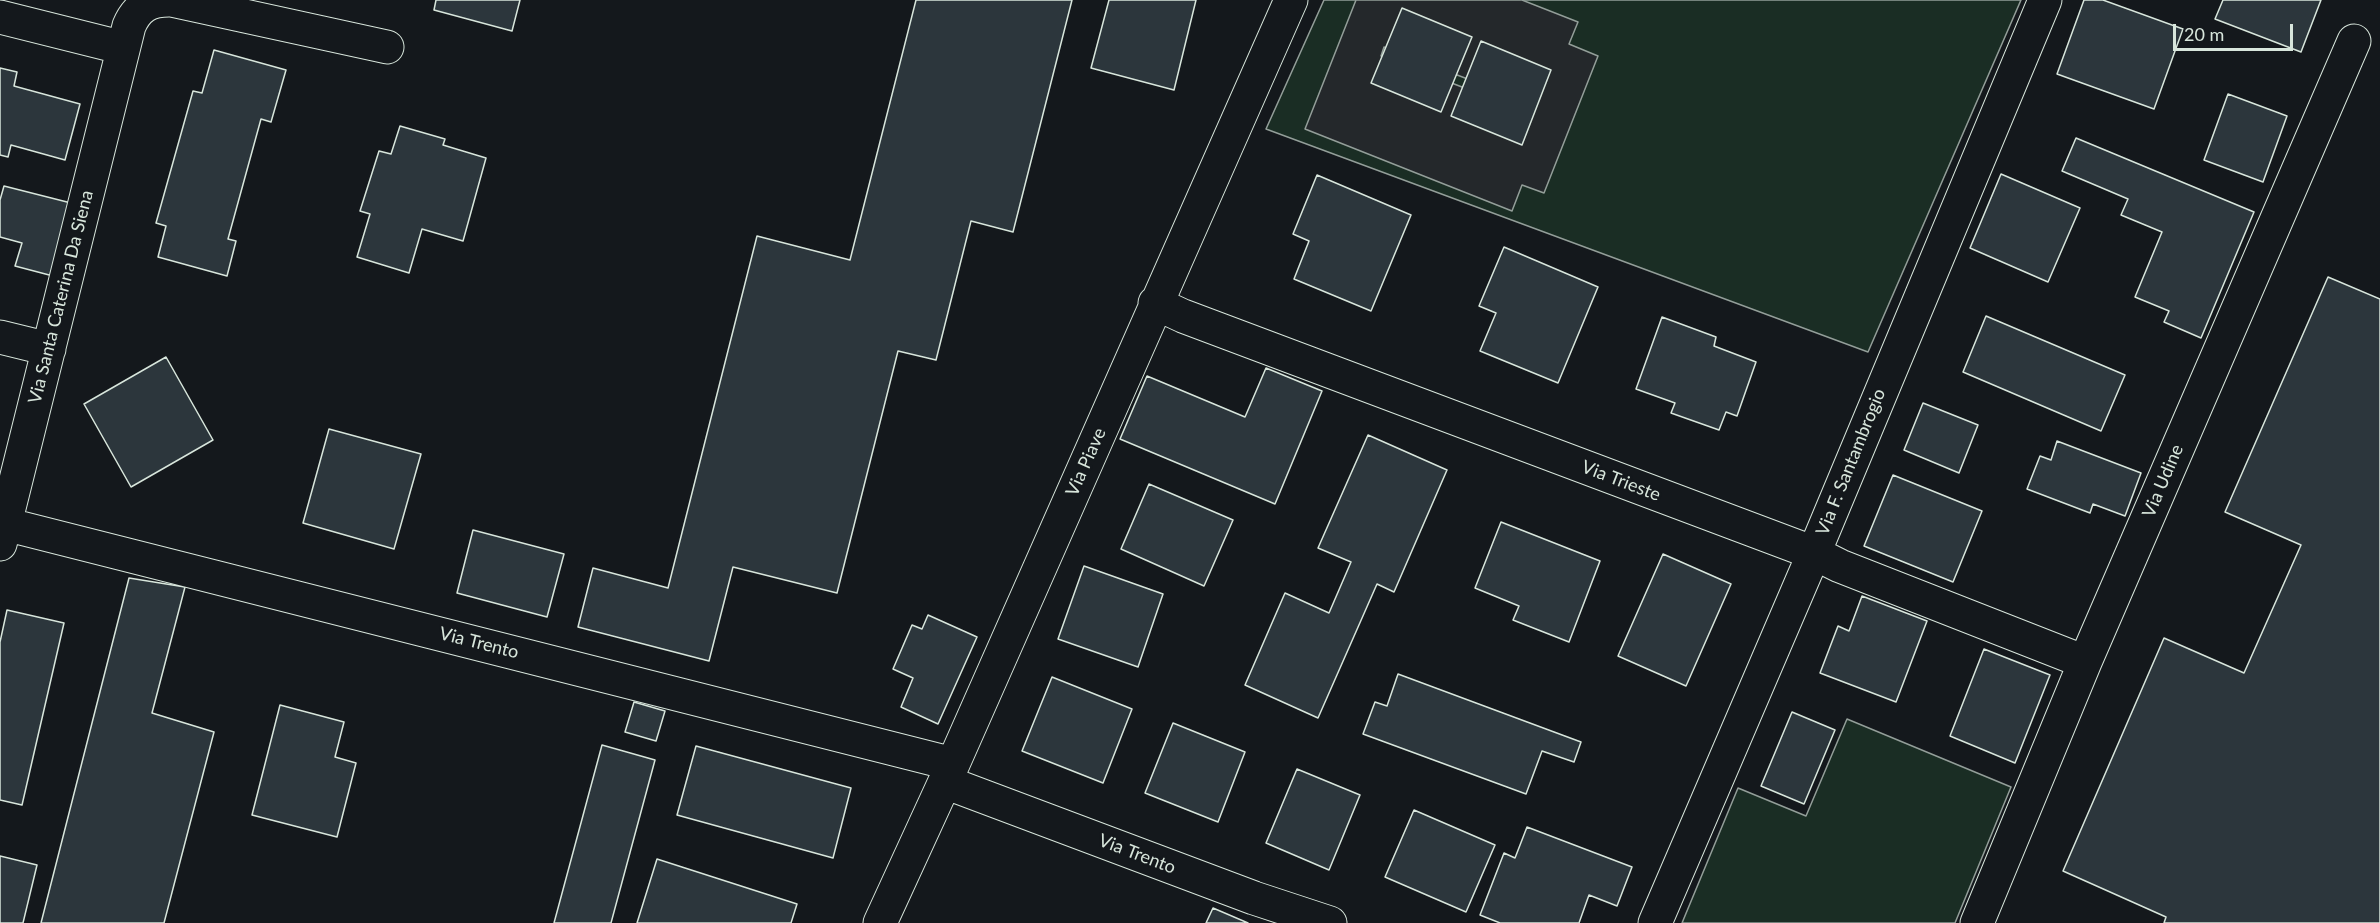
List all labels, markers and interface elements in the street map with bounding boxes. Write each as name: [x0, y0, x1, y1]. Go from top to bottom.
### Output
scale bar: [2176, 12, 2296, 50]
text: 20 m: [2184, 23, 2224, 45]
street label: Via Santa Caterina Da Siena: [24, 188, 98, 406]
street label: Via F. Santambrogio: [1812, 385, 1890, 539]
street label: Via Piave: [1061, 425, 1111, 499]
street label: Via Udine: [2138, 441, 2188, 521]
street label: Via Trieste: [1578, 456, 1664, 506]
street label: Via Trento: [437, 623, 521, 663]
street label: Via Trento: [1095, 829, 1179, 879]

